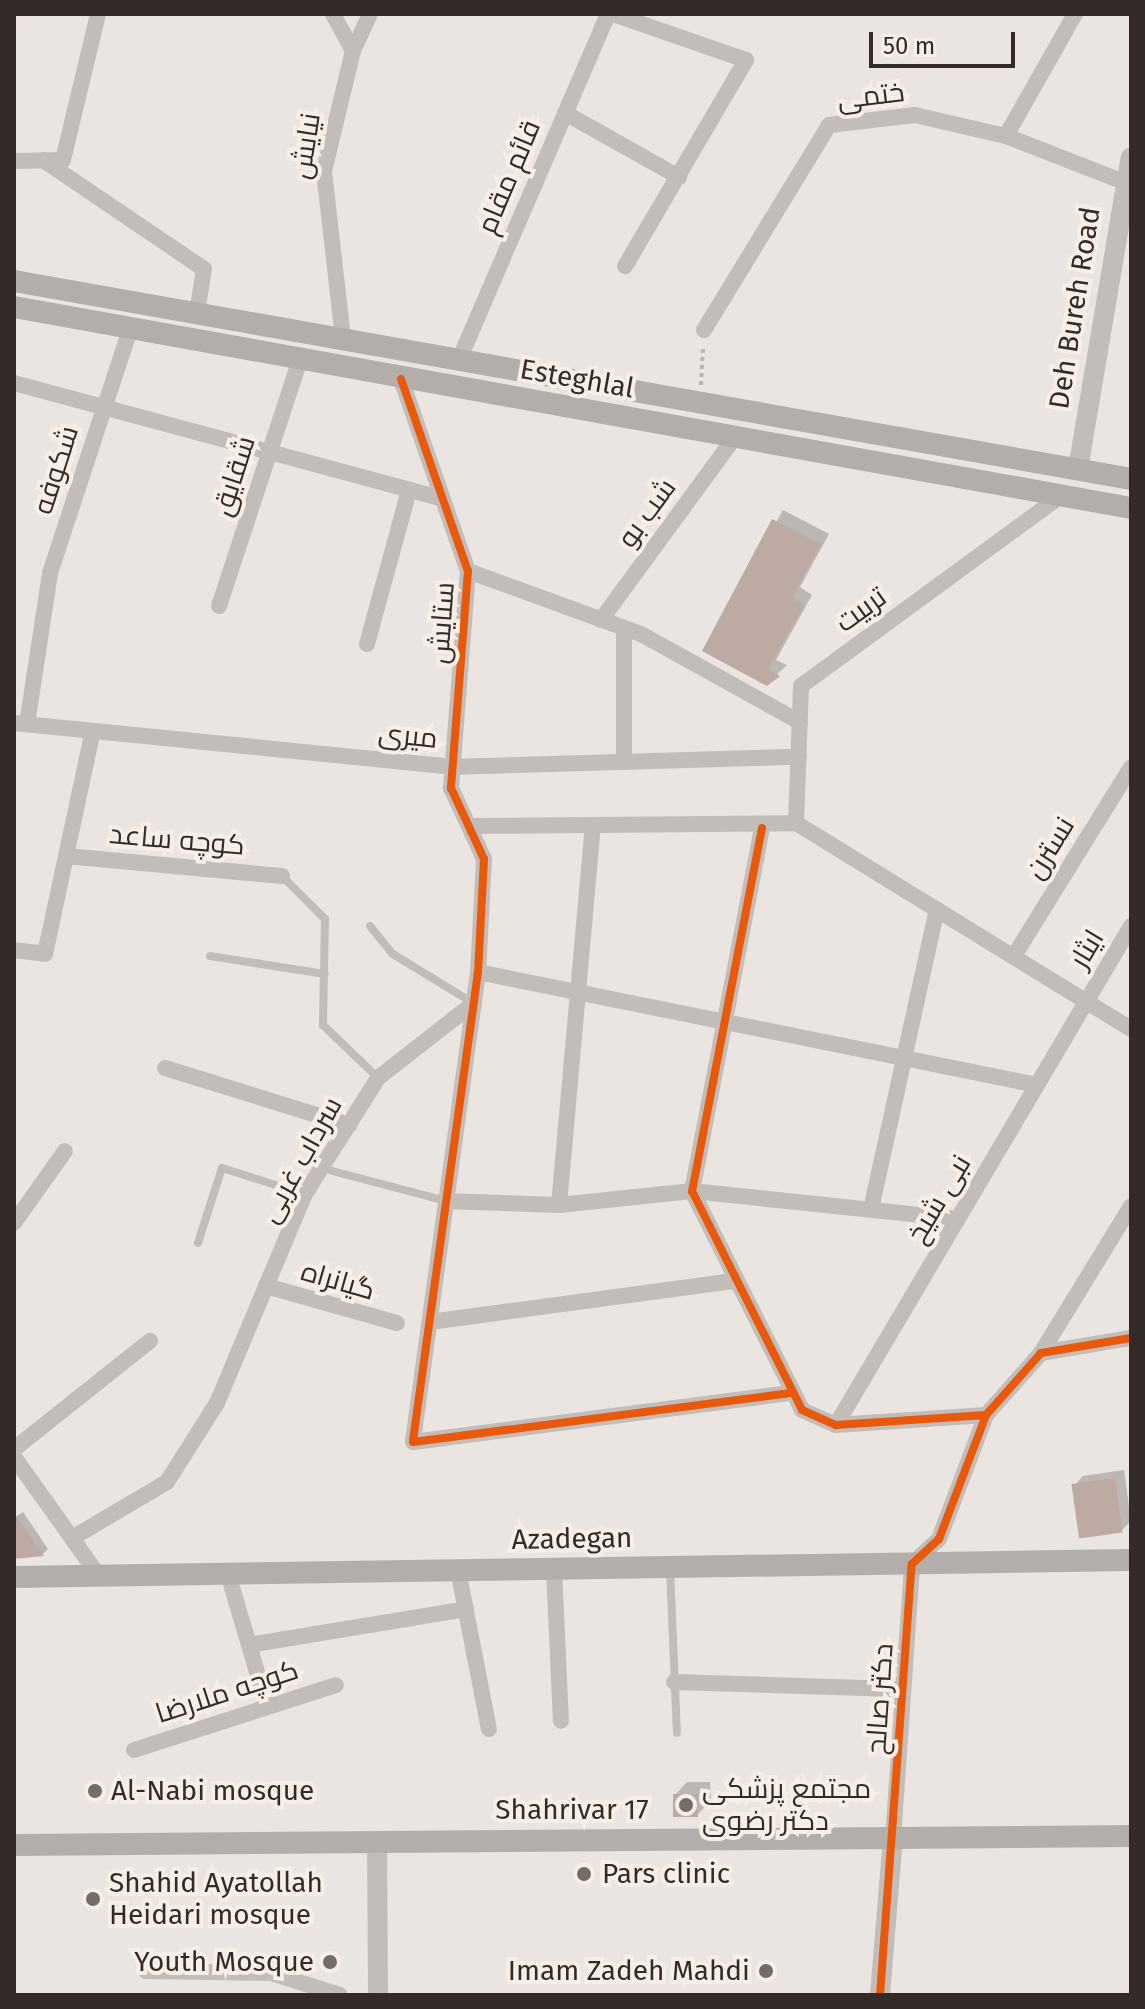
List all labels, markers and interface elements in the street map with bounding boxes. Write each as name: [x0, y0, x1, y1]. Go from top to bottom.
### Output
scale bar: [873, 16, 1019, 66]
text: 50 m: [883, 32, 935, 60]
street label: ختمی: [835, 75, 907, 117]
street label: نیایش: [284, 111, 328, 181]
street label: قائم مقام: [470, 115, 548, 239]
street label: Deh Bureh Road: [1042, 205, 1108, 411]
street label: Esteghlal: [517, 352, 637, 406]
street label: شکوفه: [26, 422, 86, 518]
street label: شقایق: [205, 432, 263, 520]
street label: شب بو: [611, 472, 683, 554]
street label: تربیت: [829, 580, 893, 640]
street label: ستایش: [422, 581, 462, 665]
street label: میری: [377, 716, 439, 756]
street label: نسترن: [1018, 811, 1082, 885]
street label: کوچه ساعد: [108, 817, 246, 863]
street label: ایثار: [1063, 924, 1111, 974]
street label: سرداب غربی: [253, 1091, 349, 1229]
street label: نبی شیخ: [900, 1149, 978, 1249]
street label: گیانراه: [297, 1254, 379, 1308]
street label: Azadegan: [511, 1521, 633, 1557]
street label: دکتر صالح: [859, 1642, 901, 1756]
street label: کوچه ملارضا: [151, 1653, 303, 1731]
place label: مجتمع پزشکی دکتر رضوی: [702, 1772, 871, 1838]
place label: Al-Nabi mosque: [111, 1774, 314, 1808]
marker: Al-Nabi mosque: [86, 1782, 104, 1800]
street label: Shahrivar 17: [495, 1793, 649, 1827]
marker: مجتمع پزشکی دکتر رضوی: [677, 1796, 695, 1814]
place label: Pars clinic: [602, 1857, 730, 1891]
marker: Pars clinic: [573, 1863, 595, 1885]
place label: Shahid Ayatollah Heidari mosque: [109, 1866, 323, 1932]
marker: Shahid Ayatollah Heidari mosque: [84, 1890, 102, 1908]
place label: Youth Mosque: [134, 1945, 314, 1979]
marker: Youth Mosque: [321, 1953, 339, 1971]
place label: Imam Zadeh Mahdi: [508, 1954, 750, 1988]
marker: Imam Zadeh Mahdi: [757, 1962, 775, 1980]

